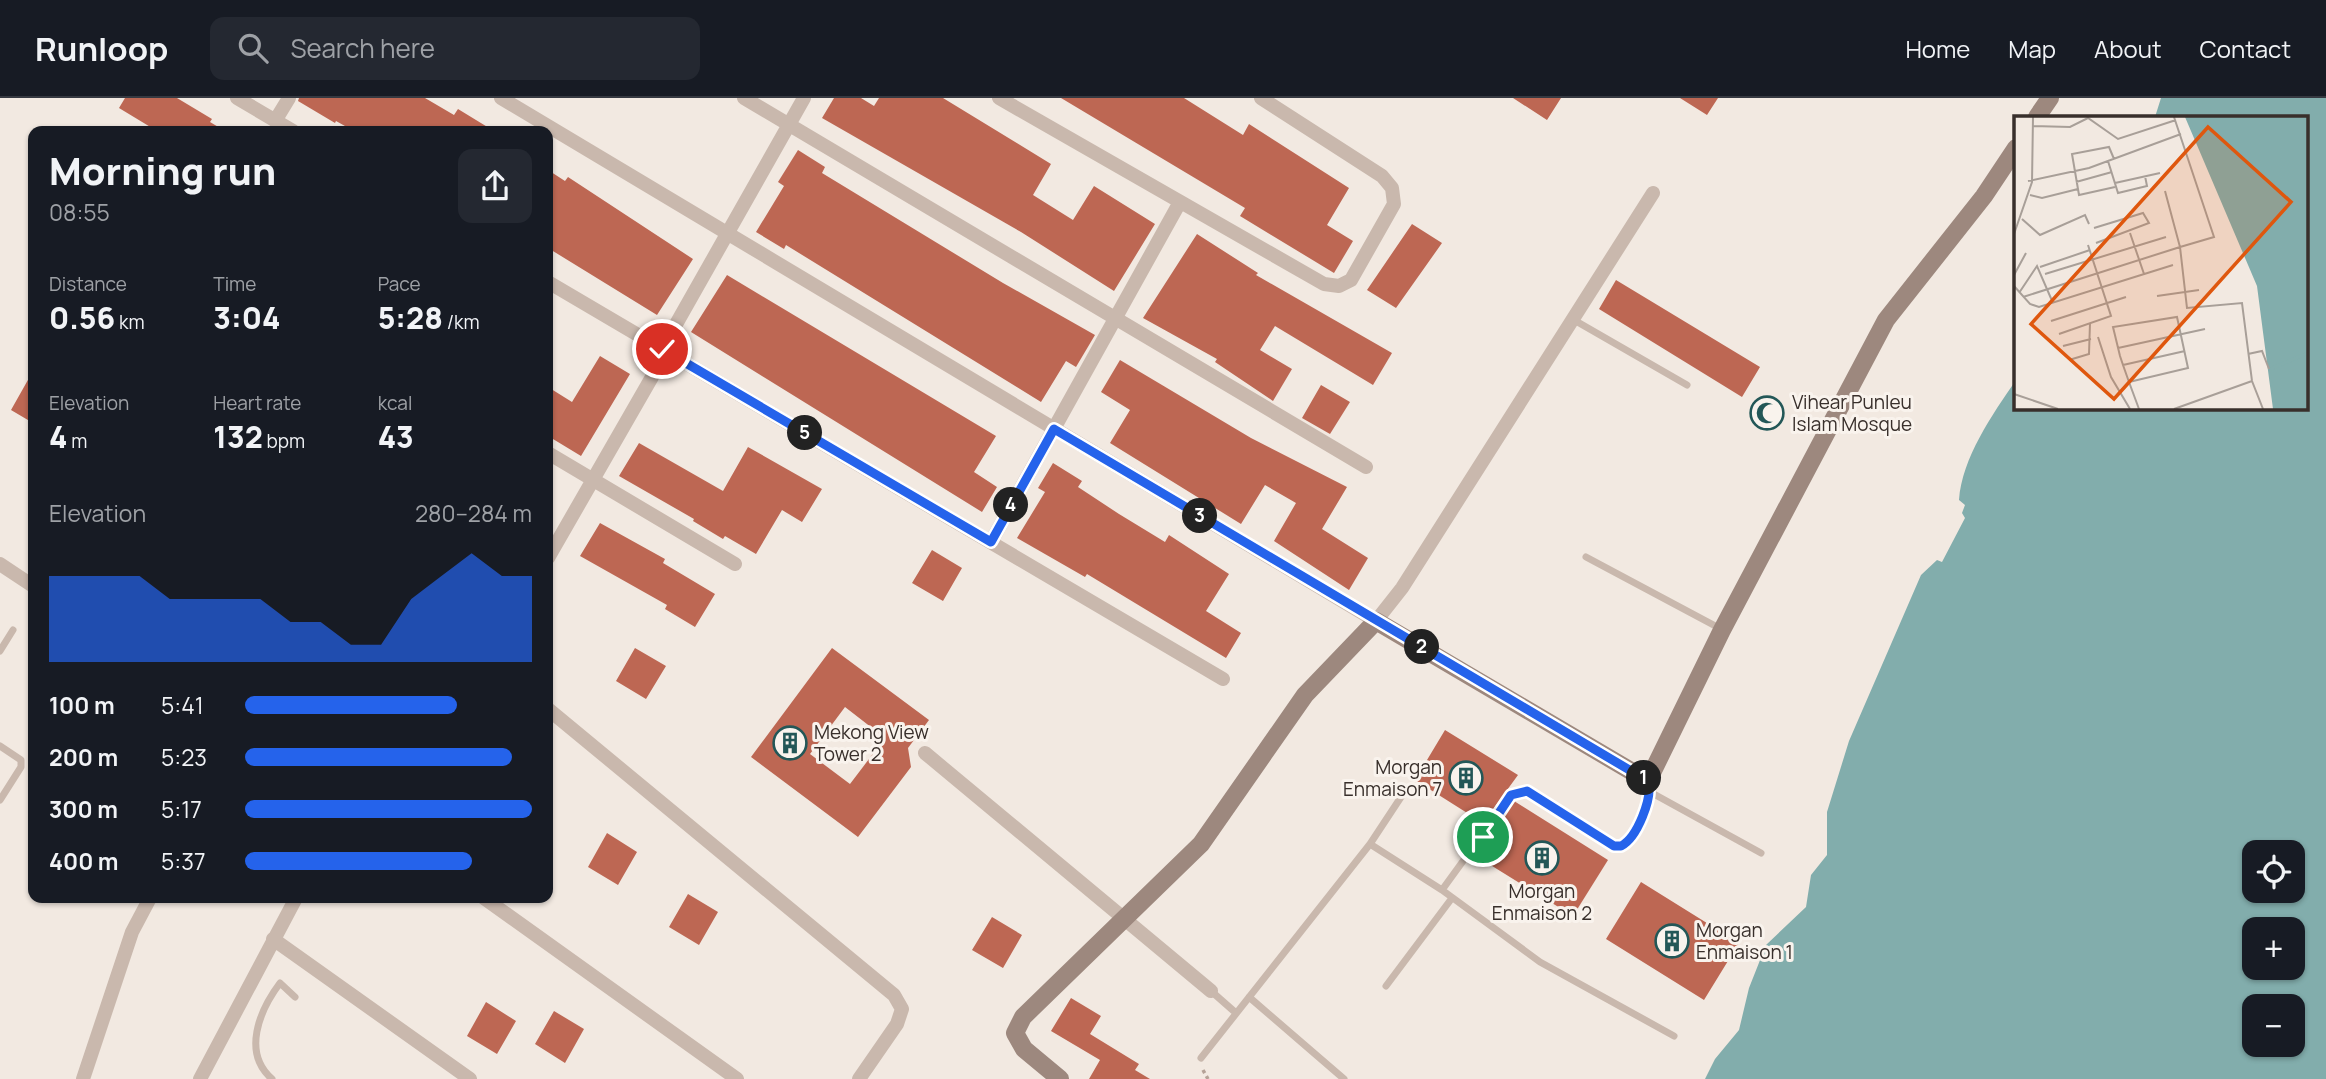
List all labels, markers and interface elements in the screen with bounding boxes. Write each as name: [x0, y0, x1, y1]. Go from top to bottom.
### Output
search box: [210, 17, 700, 80]
text: Runloop: [35, 26, 168, 71]
icon: search: [234, 29, 272, 67]
text: Search here: [290, 30, 435, 66]
text: Home: [1905, 32, 1970, 65]
text: Map: [2008, 32, 2056, 65]
text: About: [2094, 32, 2162, 65]
text: Contact: [2200, 32, 2291, 65]
inset map: [2014, 116, 2308, 410]
text: Morning run: [49, 144, 276, 196]
button: share: [458, 149, 532, 223]
text: 08:55: [49, 196, 110, 228]
text: Distance: [49, 271, 127, 297]
text: Time: [213, 271, 256, 297]
text: Pace: [378, 271, 421, 297]
text: 0.56: [49, 297, 115, 338]
text: 3:04: [213, 297, 280, 338]
text: 5:28: [378, 297, 443, 338]
text: km: [115, 309, 145, 335]
text: /km: [443, 309, 480, 335]
pin: [632, 319, 692, 379]
icon: check: [643, 330, 681, 368]
place label: Vihear Punleu Islam Mosque: [1792, 389, 1912, 437]
text: Elevation: [49, 390, 129, 416]
text: Heart rate: [213, 390, 301, 416]
text: kcal: [378, 390, 412, 416]
mosque icon: Vihear Punleu Islam Mosque: [1748, 394, 1786, 432]
text: 4: [49, 416, 67, 457]
text: 132: [213, 416, 263, 457]
text: 43: [378, 416, 414, 457]
pin: 5: [788, 416, 822, 450]
text: 5: [799, 419, 810, 445]
text: m: [67, 428, 87, 454]
text: bpm: [263, 428, 305, 454]
pin: 4: [993, 488, 1028, 522]
text: 4: [1005, 491, 1016, 517]
text: Elevation: [49, 497, 146, 529]
text: 280–284 m: [415, 497, 532, 529]
pin: 3: [1182, 498, 1218, 534]
text: 3: [1194, 502, 1205, 528]
pin: 2: [1404, 630, 1440, 664]
text: 2: [1416, 633, 1427, 659]
text: 100 m: [49, 689, 115, 721]
text: 5:41: [161, 689, 204, 721]
place label: Mekong View Tower 2: [814, 719, 929, 767]
building icon: Mekong View Tower 2: [771, 724, 809, 762]
text: 200 m: [49, 741, 118, 773]
text: 5:23: [161, 741, 207, 773]
place label: Morgan Enmaison 7: [1343, 754, 1442, 802]
building icon: Morgan Enmaison 7: [1447, 759, 1485, 797]
pin: 1: [1626, 760, 1662, 796]
text: 1: [1639, 764, 1648, 790]
text: 300 m: [49, 793, 118, 825]
text: 5:17: [161, 793, 202, 825]
pin: [1453, 807, 1513, 867]
icon: arrive: [1464, 818, 1502, 856]
building icon: Morgan Enmaison 2: [1523, 839, 1561, 877]
map controls: [2242, 840, 2305, 1057]
button: locate: [2242, 840, 2305, 903]
text: 400 m: [49, 845, 119, 877]
text: 5:37: [161, 845, 205, 877]
place label: Morgan Enmaison 2: [1492, 878, 1592, 926]
place label: Morgan Enmaison 1: [1696, 917, 1793, 965]
button: +: [2242, 917, 2305, 980]
building icon: Morgan Enmaison 1: [1653, 922, 1691, 960]
button: −: [2242, 994, 2305, 1057]

